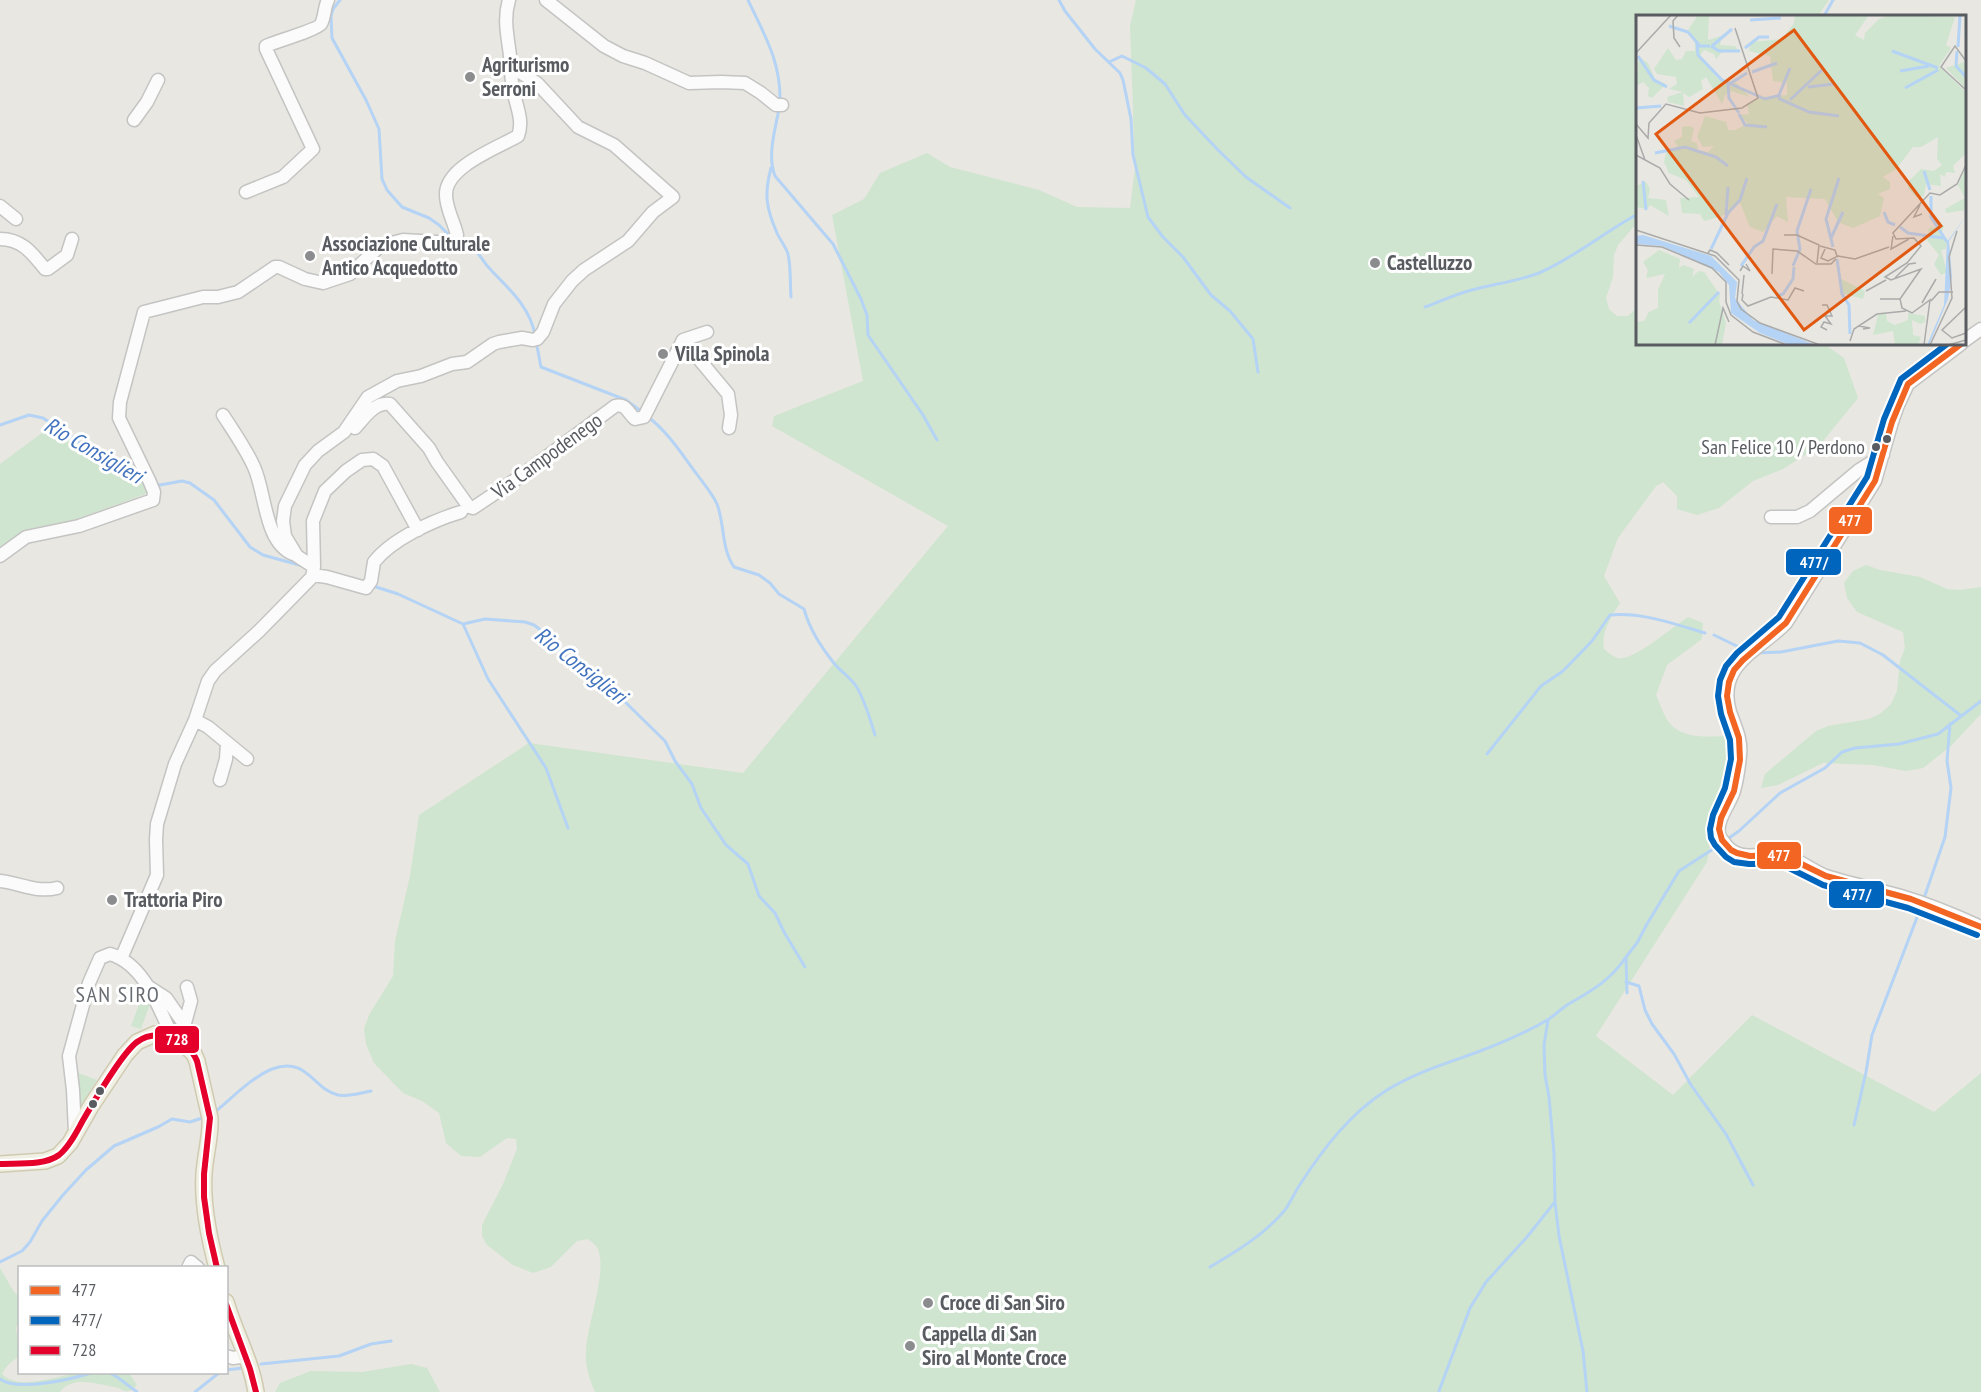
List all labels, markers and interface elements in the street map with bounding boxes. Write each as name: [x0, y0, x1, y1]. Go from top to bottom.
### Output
inset map: [1636, 15, 1966, 345]
place label: Agriturismo Serroni: [481, 51, 569, 102]
marker: Agriturismo Serroni: [463, 70, 477, 84]
place label: Associazione Culturale Antico Acquedotto: [321, 230, 490, 281]
marker: Associazione Culturale Antico Acquedotto: [303, 249, 317, 263]
place label: Castelluzzo: [1387, 249, 1472, 276]
marker: Castelluzzo: [1368, 256, 1382, 270]
place label: Villa Spinola: [674, 340, 770, 367]
marker: Villa Spinola: [656, 347, 670, 361]
street label: Via Campodenego: [485, 406, 607, 505]
water label: Rio Consiglieri: [40, 410, 151, 491]
unlabelled marker: [1881, 433, 1893, 445]
place label: San Felice 10 / Perdono: [1701, 434, 1865, 460]
marker: San Felice 10 / Perdono: [1870, 441, 1882, 453]
line badge: 477: [1828, 506, 1873, 535]
text: 477: [1839, 510, 1861, 530]
line badge: 477/: [1785, 548, 1842, 576]
text: 477/: [1800, 552, 1829, 572]
water label: Rio Consiglieri: [529, 620, 635, 712]
line badge: 477: [1756, 841, 1802, 870]
text: 477: [1768, 845, 1790, 865]
line badge: 477/: [1828, 880, 1885, 909]
text: 477/: [1843, 884, 1872, 904]
place label: Trattoria Piro: [124, 886, 223, 913]
marker: Trattoria Piro: [105, 893, 119, 907]
district label: SAN SIRO: [76, 980, 160, 1008]
line badge: 728: [154, 1025, 200, 1054]
text: 728: [166, 1029, 188, 1049]
unlabelled marker: [94, 1085, 106, 1097]
unlabelled marker: [87, 1098, 99, 1110]
legend: [18, 1266, 228, 1374]
text: 477: [72, 1278, 96, 1301]
place label: Croce di San Siro: [940, 1289, 1065, 1316]
marker: Croce di San Siro: [921, 1296, 935, 1310]
text: 477/: [72, 1308, 102, 1331]
place label: Cappella di San Siro al Monte Croce: [922, 1320, 1067, 1371]
text: 728: [72, 1338, 96, 1361]
marker: Cappella di San Siro al Monte Croce: [903, 1339, 917, 1353]

